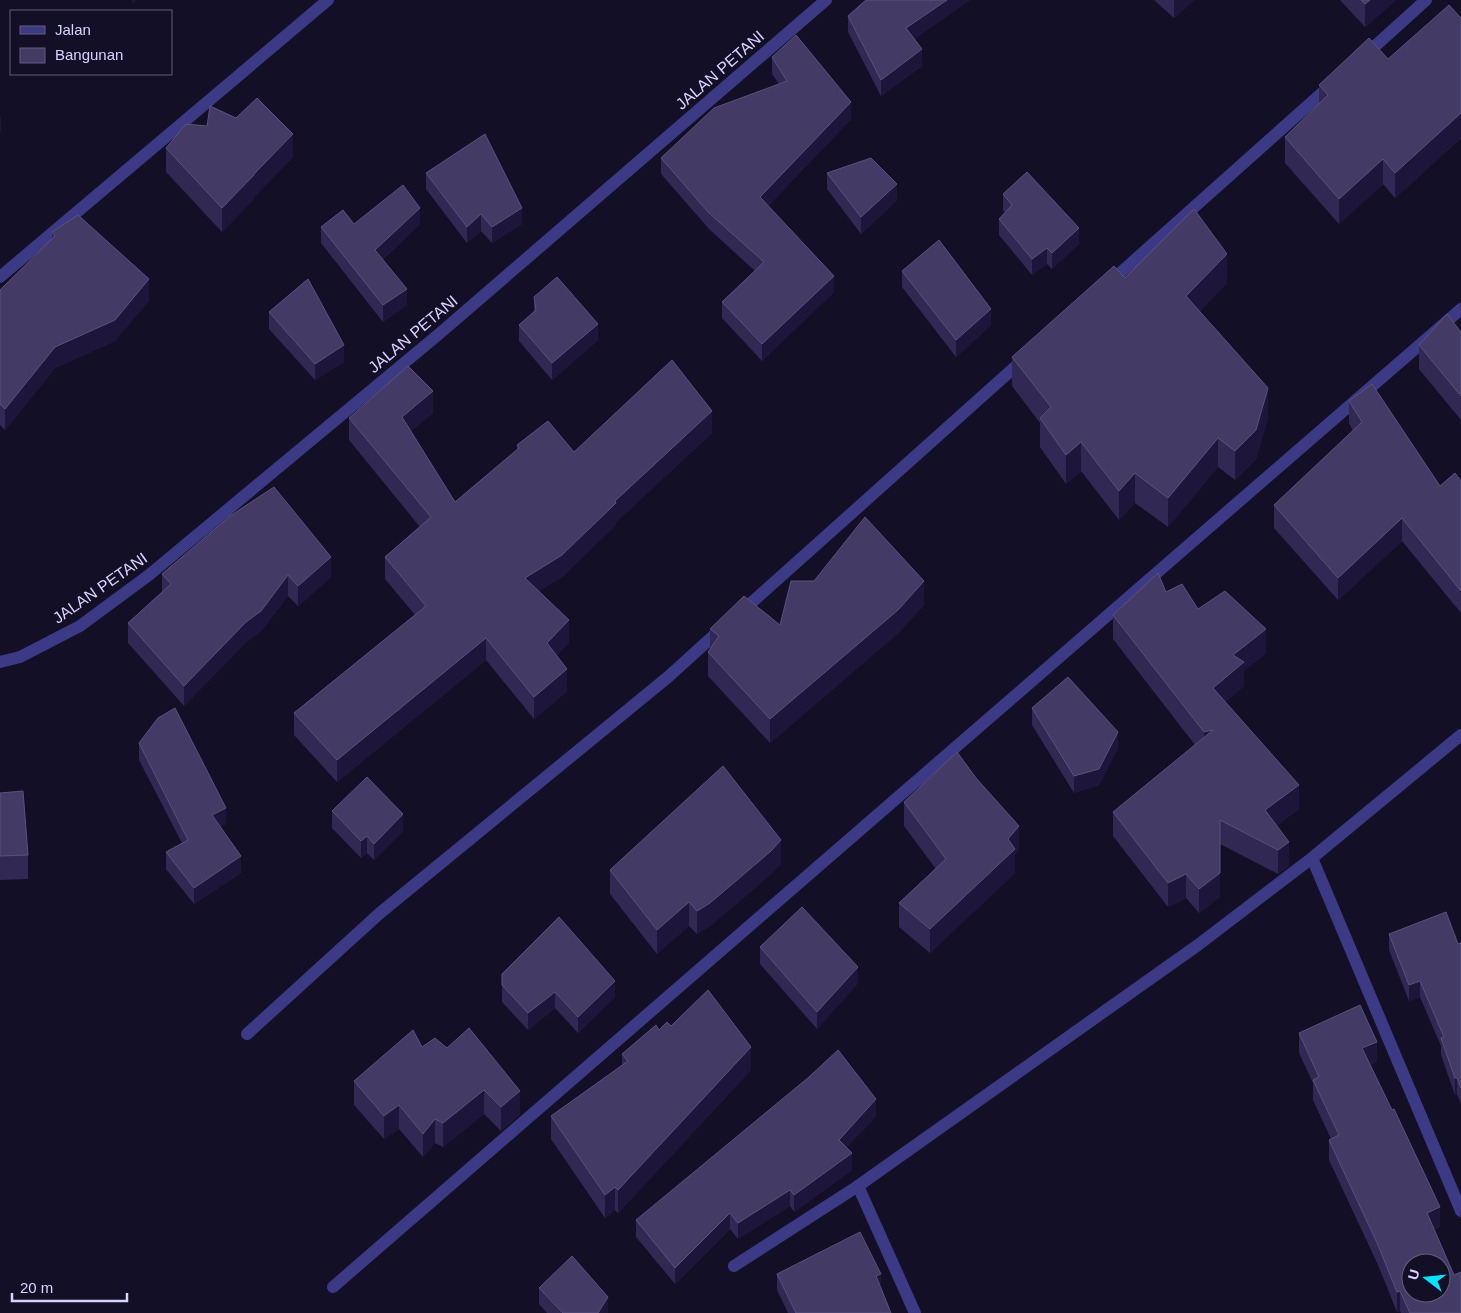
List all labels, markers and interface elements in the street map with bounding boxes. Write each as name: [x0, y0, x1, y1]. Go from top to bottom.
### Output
legend: [10, 10, 172, 75]
text: Jalan: [55, 21, 91, 38]
street label: JALAN PETANI: [673, 27, 767, 113]
text: Bangunan: [55, 46, 123, 63]
street label: JALAN PETANI: [365, 292, 461, 376]
street label: JALAN PETANI: [50, 549, 150, 627]
north arrow: [1401, 1253, 1451, 1303]
text: U: [1404, 1267, 1423, 1281]
scale bar: [12, 1270, 128, 1302]
text: 20 m: [20, 1279, 53, 1296]

